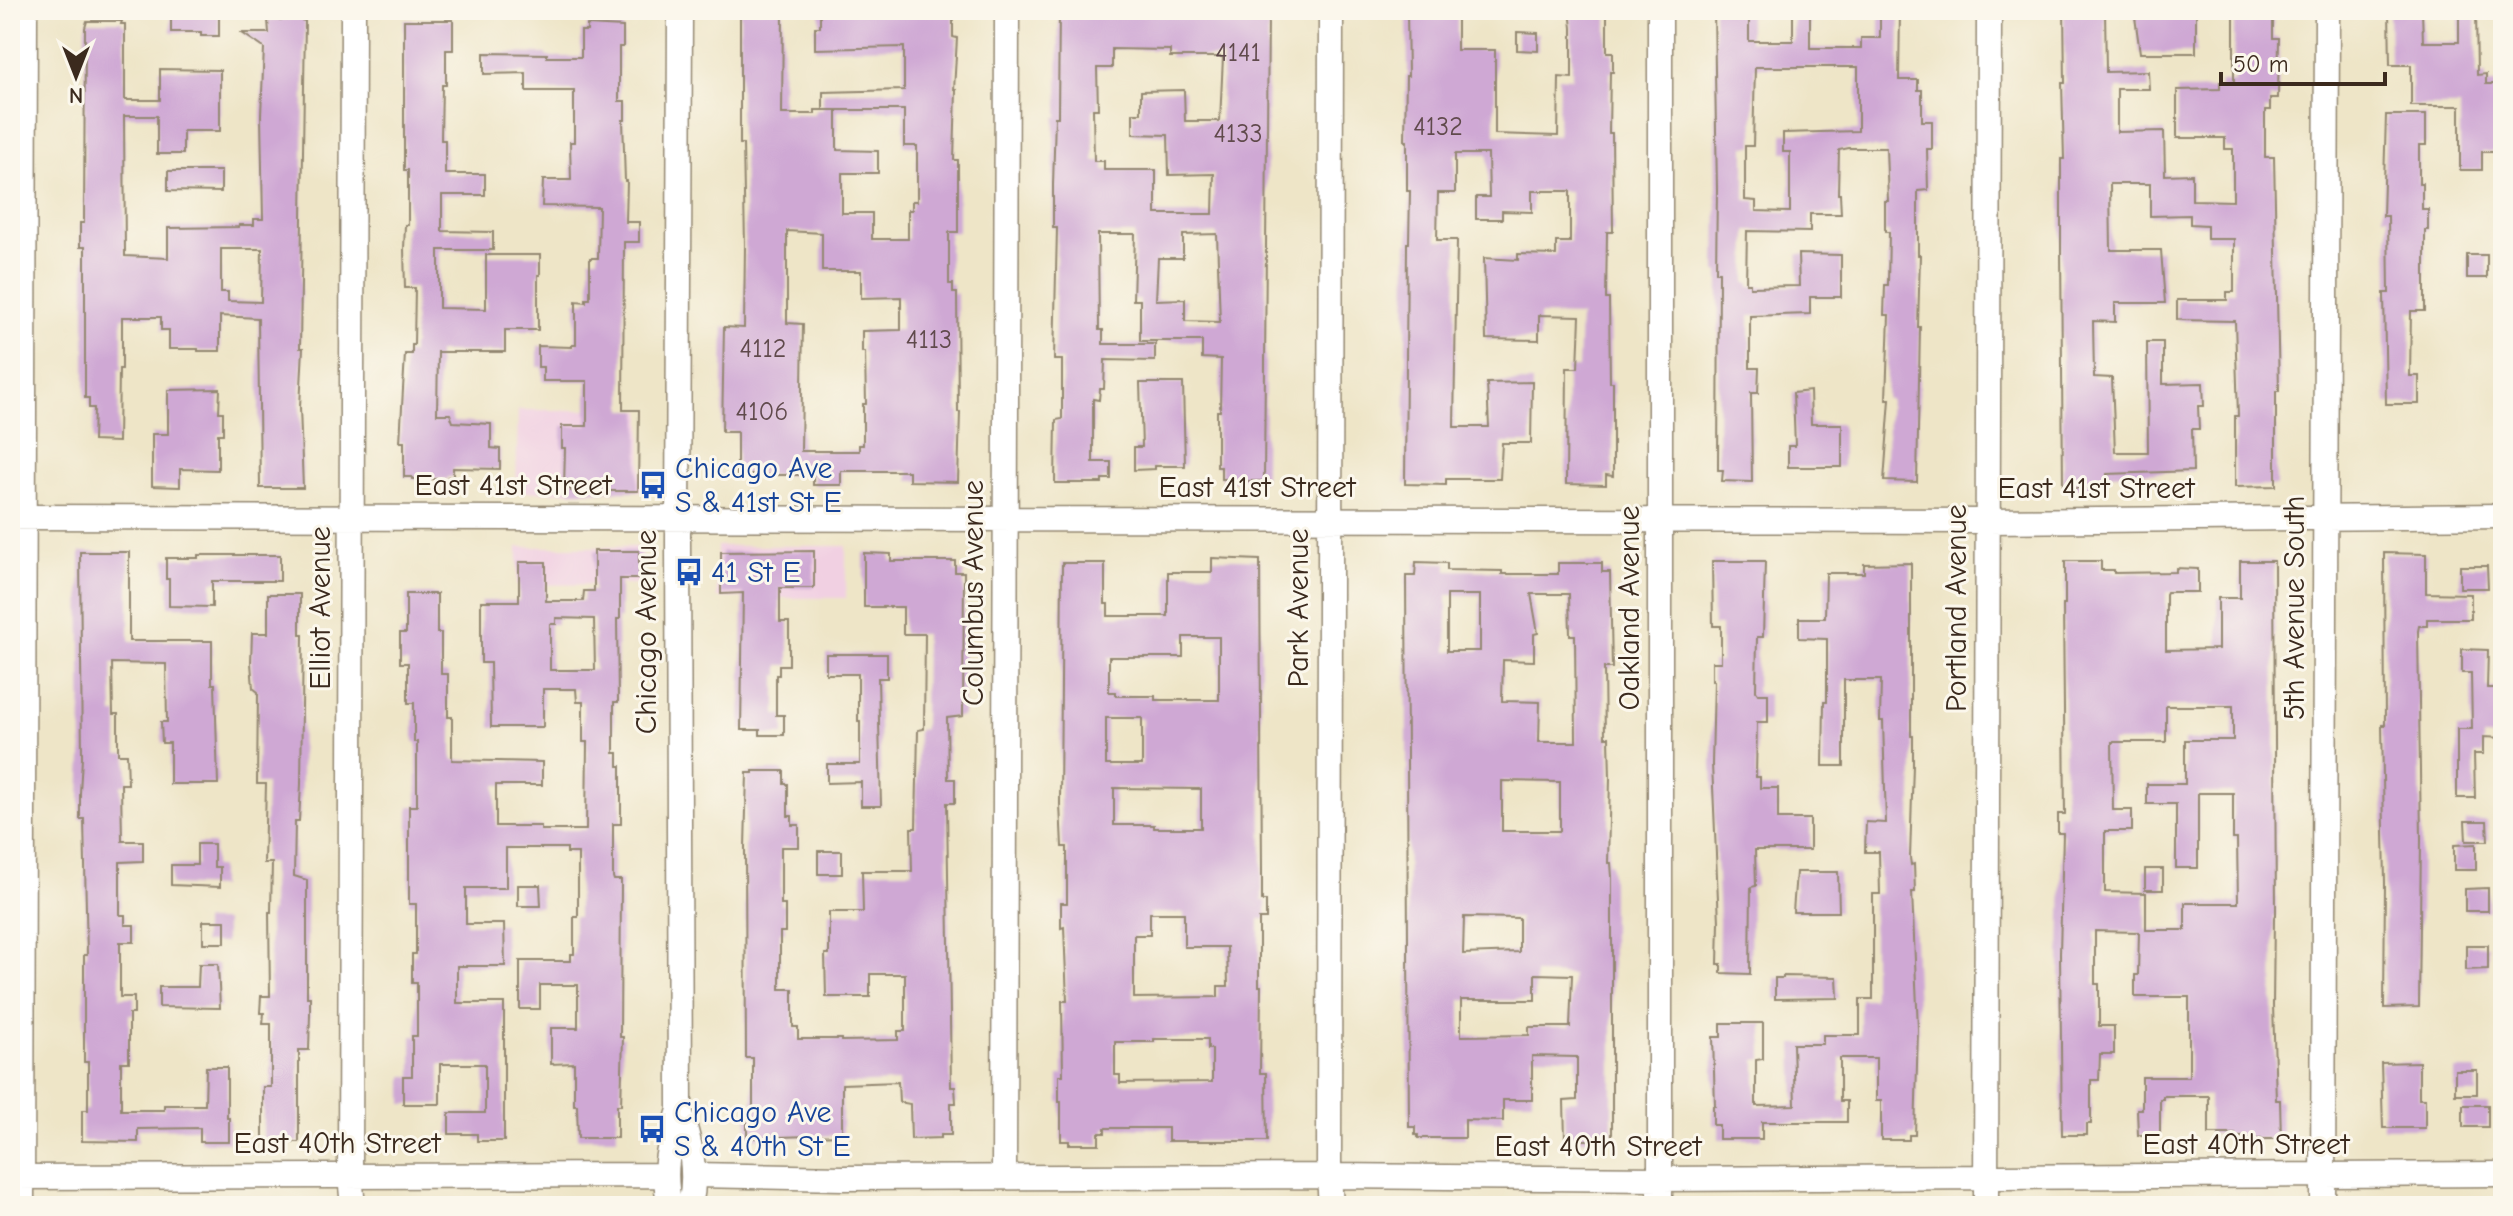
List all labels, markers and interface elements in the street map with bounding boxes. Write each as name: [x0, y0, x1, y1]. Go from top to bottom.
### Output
north arrow: [36, 36, 116, 116]
scale bar: [2221, 36, 2385, 86]
house number: 4141: [1215, 38, 1261, 68]
text: 50 m: [2233, 50, 2289, 78]
text: N: [69, 82, 83, 108]
house number: 4132: [1413, 112, 1463, 142]
house number: 4133: [1213, 119, 1263, 149]
house number: 4113: [906, 325, 952, 355]
house number: 4112: [740, 334, 786, 364]
house number: 4106: [736, 397, 788, 427]
place label: Chicago Ave S & 41st St E: [675, 451, 842, 520]
street label: East 41st Street: [414, 468, 613, 503]
bus stop icon: Chicago Ave S & 41st St E: [638, 470, 668, 500]
street label: East 41st Street: [1158, 470, 1357, 505]
street label: East 41st Street: [1997, 471, 2196, 506]
street label: Columbus Avenue: [956, 480, 991, 706]
street label: 5th Avenue South: [2277, 496, 2312, 720]
street label: Portland Avenue: [1939, 504, 1974, 712]
street label: Oakland Avenue: [1612, 505, 1647, 711]
street label: Elliot Avenue: [303, 526, 338, 690]
street label: Park Avenue: [1281, 529, 1316, 687]
street label: Chicago Avenue: [629, 530, 664, 734]
place label: 41 St E: [711, 555, 801, 590]
bus stop icon: 41 St E: [674, 557, 704, 587]
place label: Chicago Ave S & 40th St E: [674, 1095, 851, 1164]
bus stop icon: Chicago Ave S & 40th St E: [637, 1114, 667, 1144]
street label: East 40th Street: [233, 1126, 442, 1161]
street label: East 40th Street: [2142, 1127, 2351, 1162]
street label: East 40th Street: [1494, 1129, 1703, 1164]

